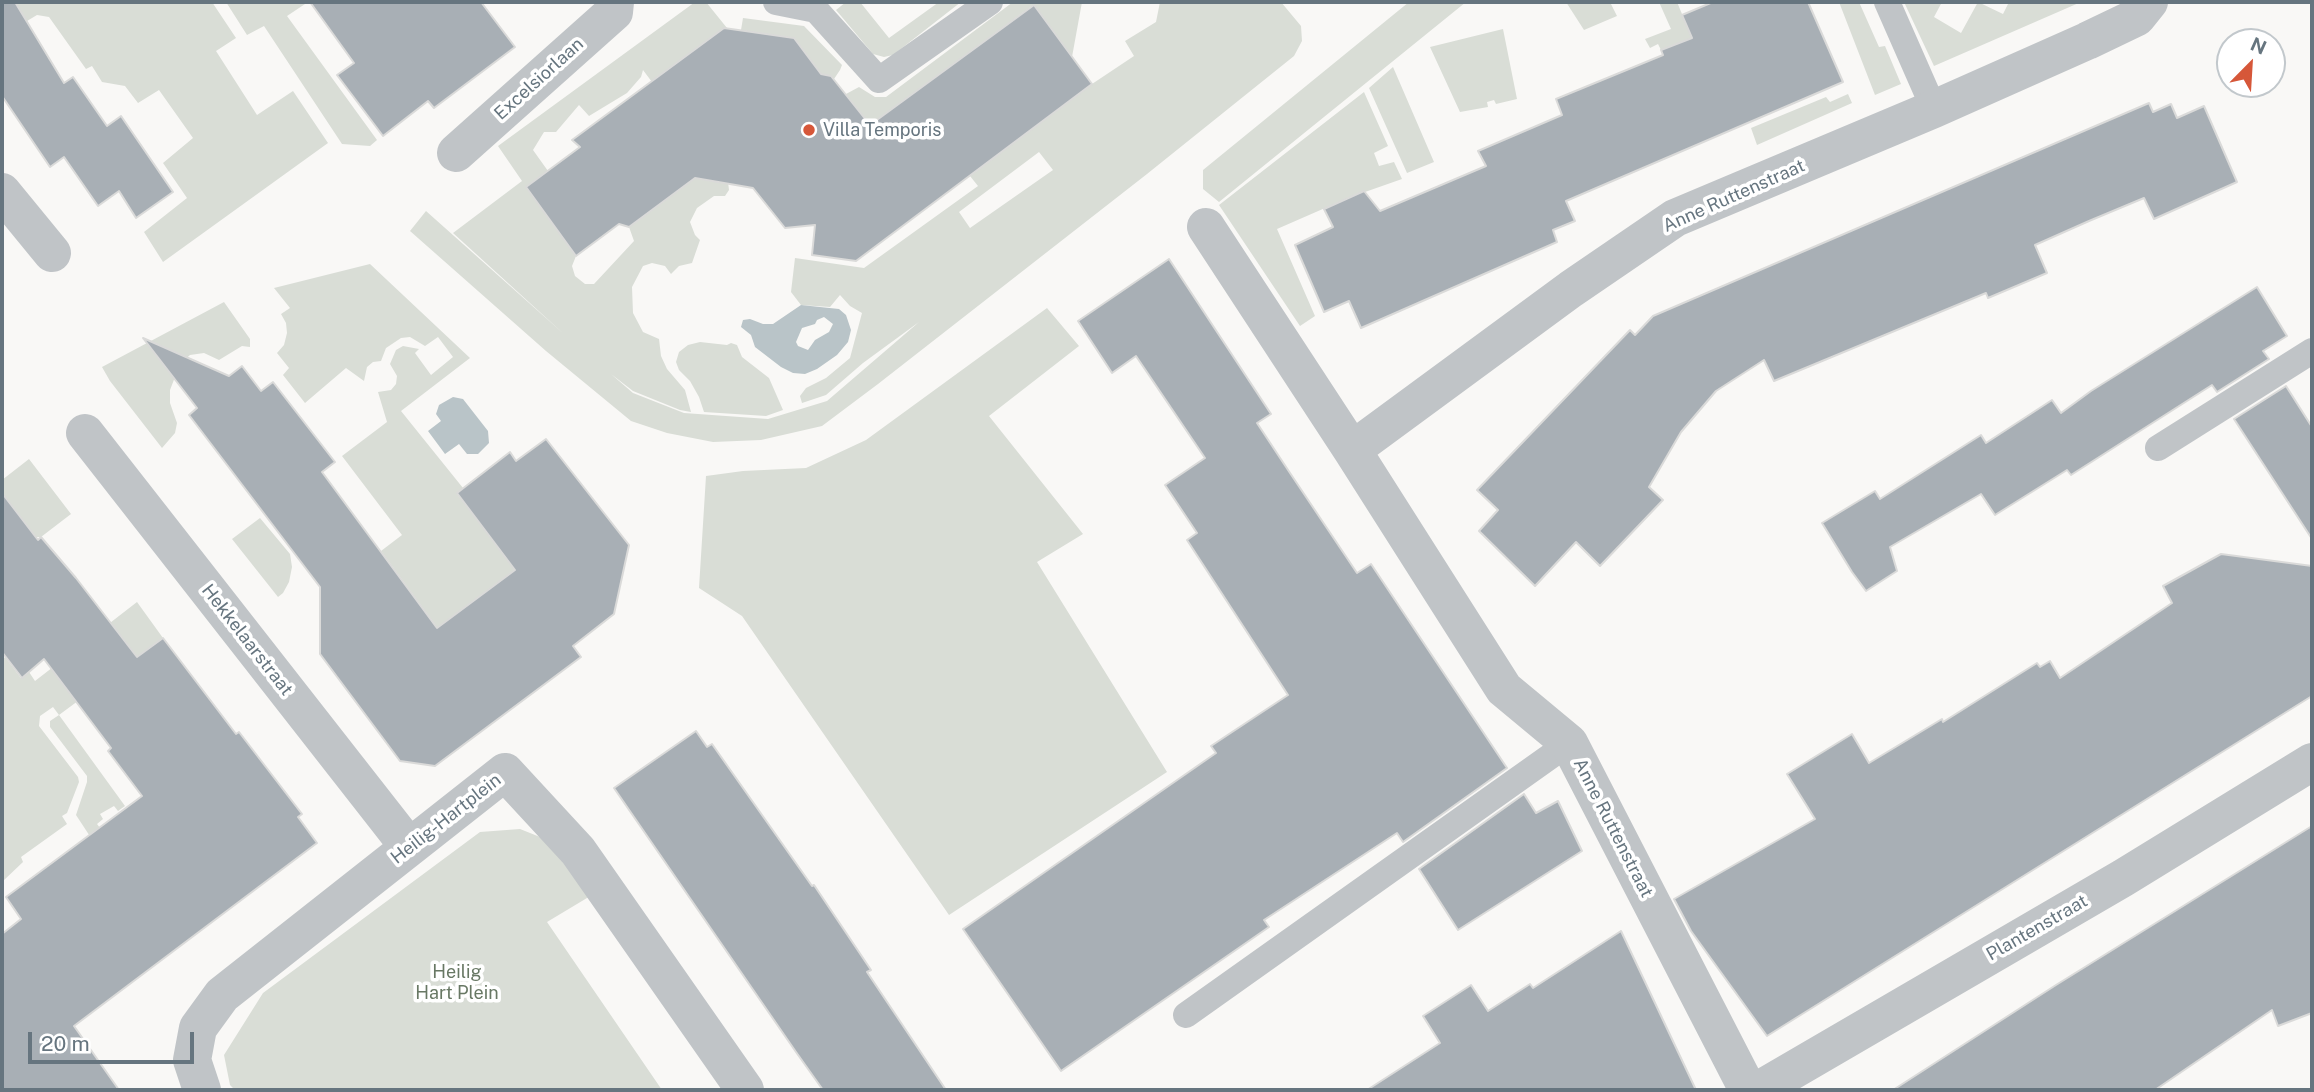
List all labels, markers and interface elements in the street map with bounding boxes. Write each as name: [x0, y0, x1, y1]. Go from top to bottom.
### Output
north arrow: [2216, 28, 2286, 98]
street label: Excelsiorlaan: [490, 33, 588, 125]
text: N: [2247, 33, 2270, 59]
place label: Villa Temporis: [823, 119, 941, 141]
marker: Villa Temporis: [801, 122, 817, 138]
street label: Anne Ruttenstraat: [1660, 155, 1808, 237]
street label: Hekkelaarstraat: [197, 580, 297, 700]
street label: Anne Ruttenstraat: [1569, 755, 1657, 901]
street label: Heilig-Hartplein: [387, 769, 505, 869]
street label: Plantenstraat: [1983, 890, 2091, 966]
park label: Heilig Hart Plein: [415, 961, 499, 1004]
scale bar: [32, 1018, 198, 1062]
text: 20 m: [41, 1031, 90, 1056]

